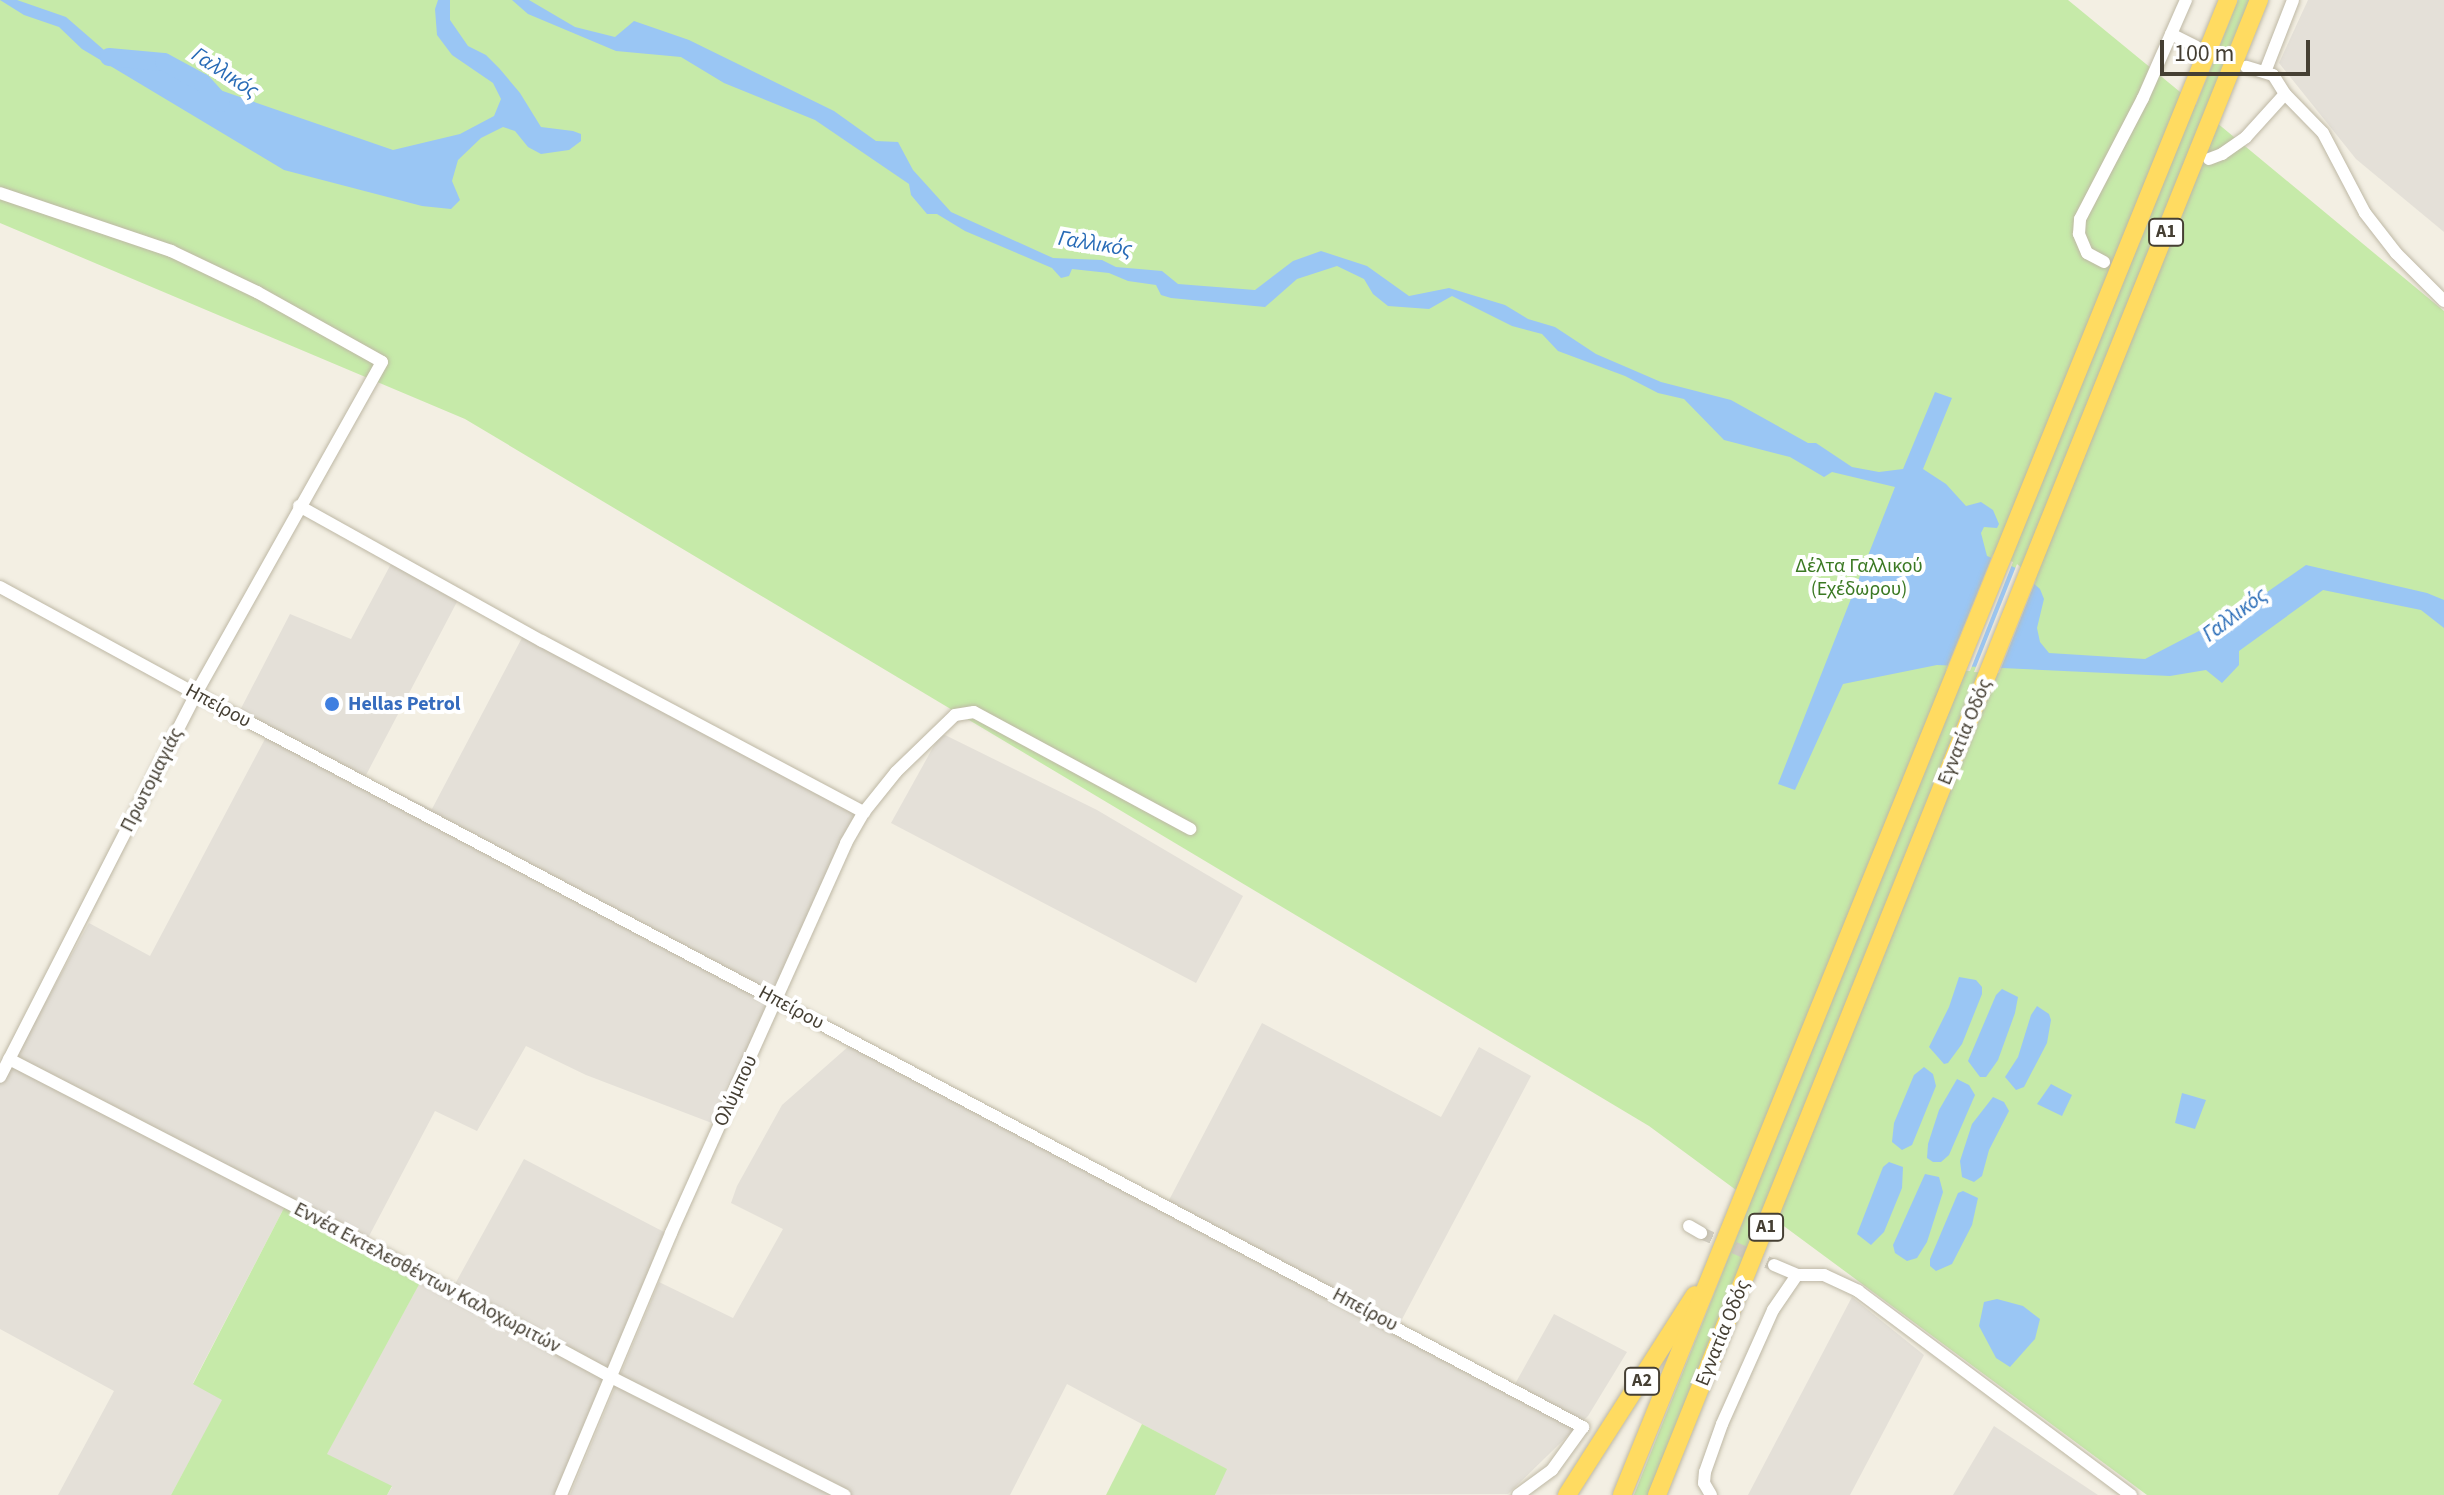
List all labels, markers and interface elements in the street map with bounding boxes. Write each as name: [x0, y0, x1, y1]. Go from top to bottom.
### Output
scale bar: [2164, 24, 2314, 74]
text: 100 m: [2174, 36, 2234, 71]
water label: Γαλλικός: [187, 42, 263, 104]
road number: Α1: [2148, 218, 2184, 246]
water label: Γαλλικός: [1056, 225, 1134, 263]
park label: Δέλτα Γαλλικού (Εχέδωρου): [1795, 555, 1923, 602]
water label: Γαλλικός: [2197, 582, 2273, 648]
street label: Εγνατία Οδός: [1933, 675, 1997, 789]
street label: Ηπείρου: [181, 679, 255, 733]
place label: Hellas Petrol: [348, 692, 461, 716]
marker: Hellas Petrol: [323, 695, 341, 713]
street label: Πρωτομαγιάς: [115, 724, 189, 836]
street label: Ηπείρου: [754, 981, 828, 1035]
street label: Ολύμπου: [709, 1051, 763, 1131]
street label: Εννέα Εκτελεσθέντων Καλοχωριτών: [290, 1197, 564, 1359]
road number: Α1: [1748, 1213, 1784, 1241]
street label: Εγνατία Οδός: [1691, 1276, 1755, 1390]
street label: Ηπείρου: [1328, 1283, 1402, 1337]
road number: Α2: [1624, 1367, 1660, 1395]

